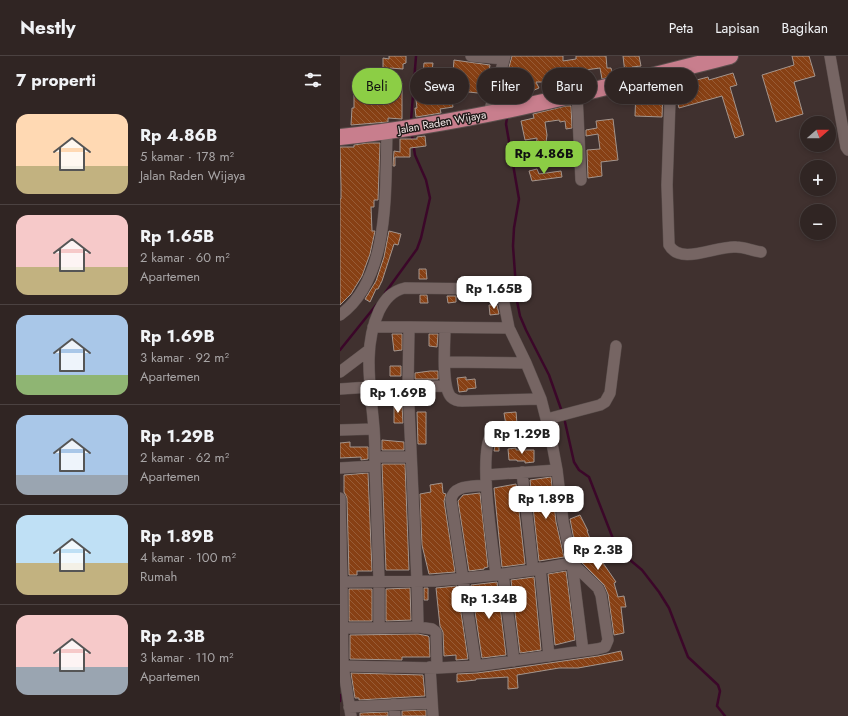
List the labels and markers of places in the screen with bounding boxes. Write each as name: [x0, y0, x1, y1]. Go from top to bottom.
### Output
pin: Rp 4.86B: [503, 141, 585, 175]
pin: Rp 1.65B: [453, 276, 535, 310]
pin: Rp 1.69B: [357, 380, 439, 414]
pin: Rp 1.29B: [481, 421, 563, 455]
pin: Rp 1.89B: [505, 486, 587, 520]
pin: Rp 2.3B: [561, 537, 635, 571]
pin: Rp 1.34B: [448, 586, 530, 620]

